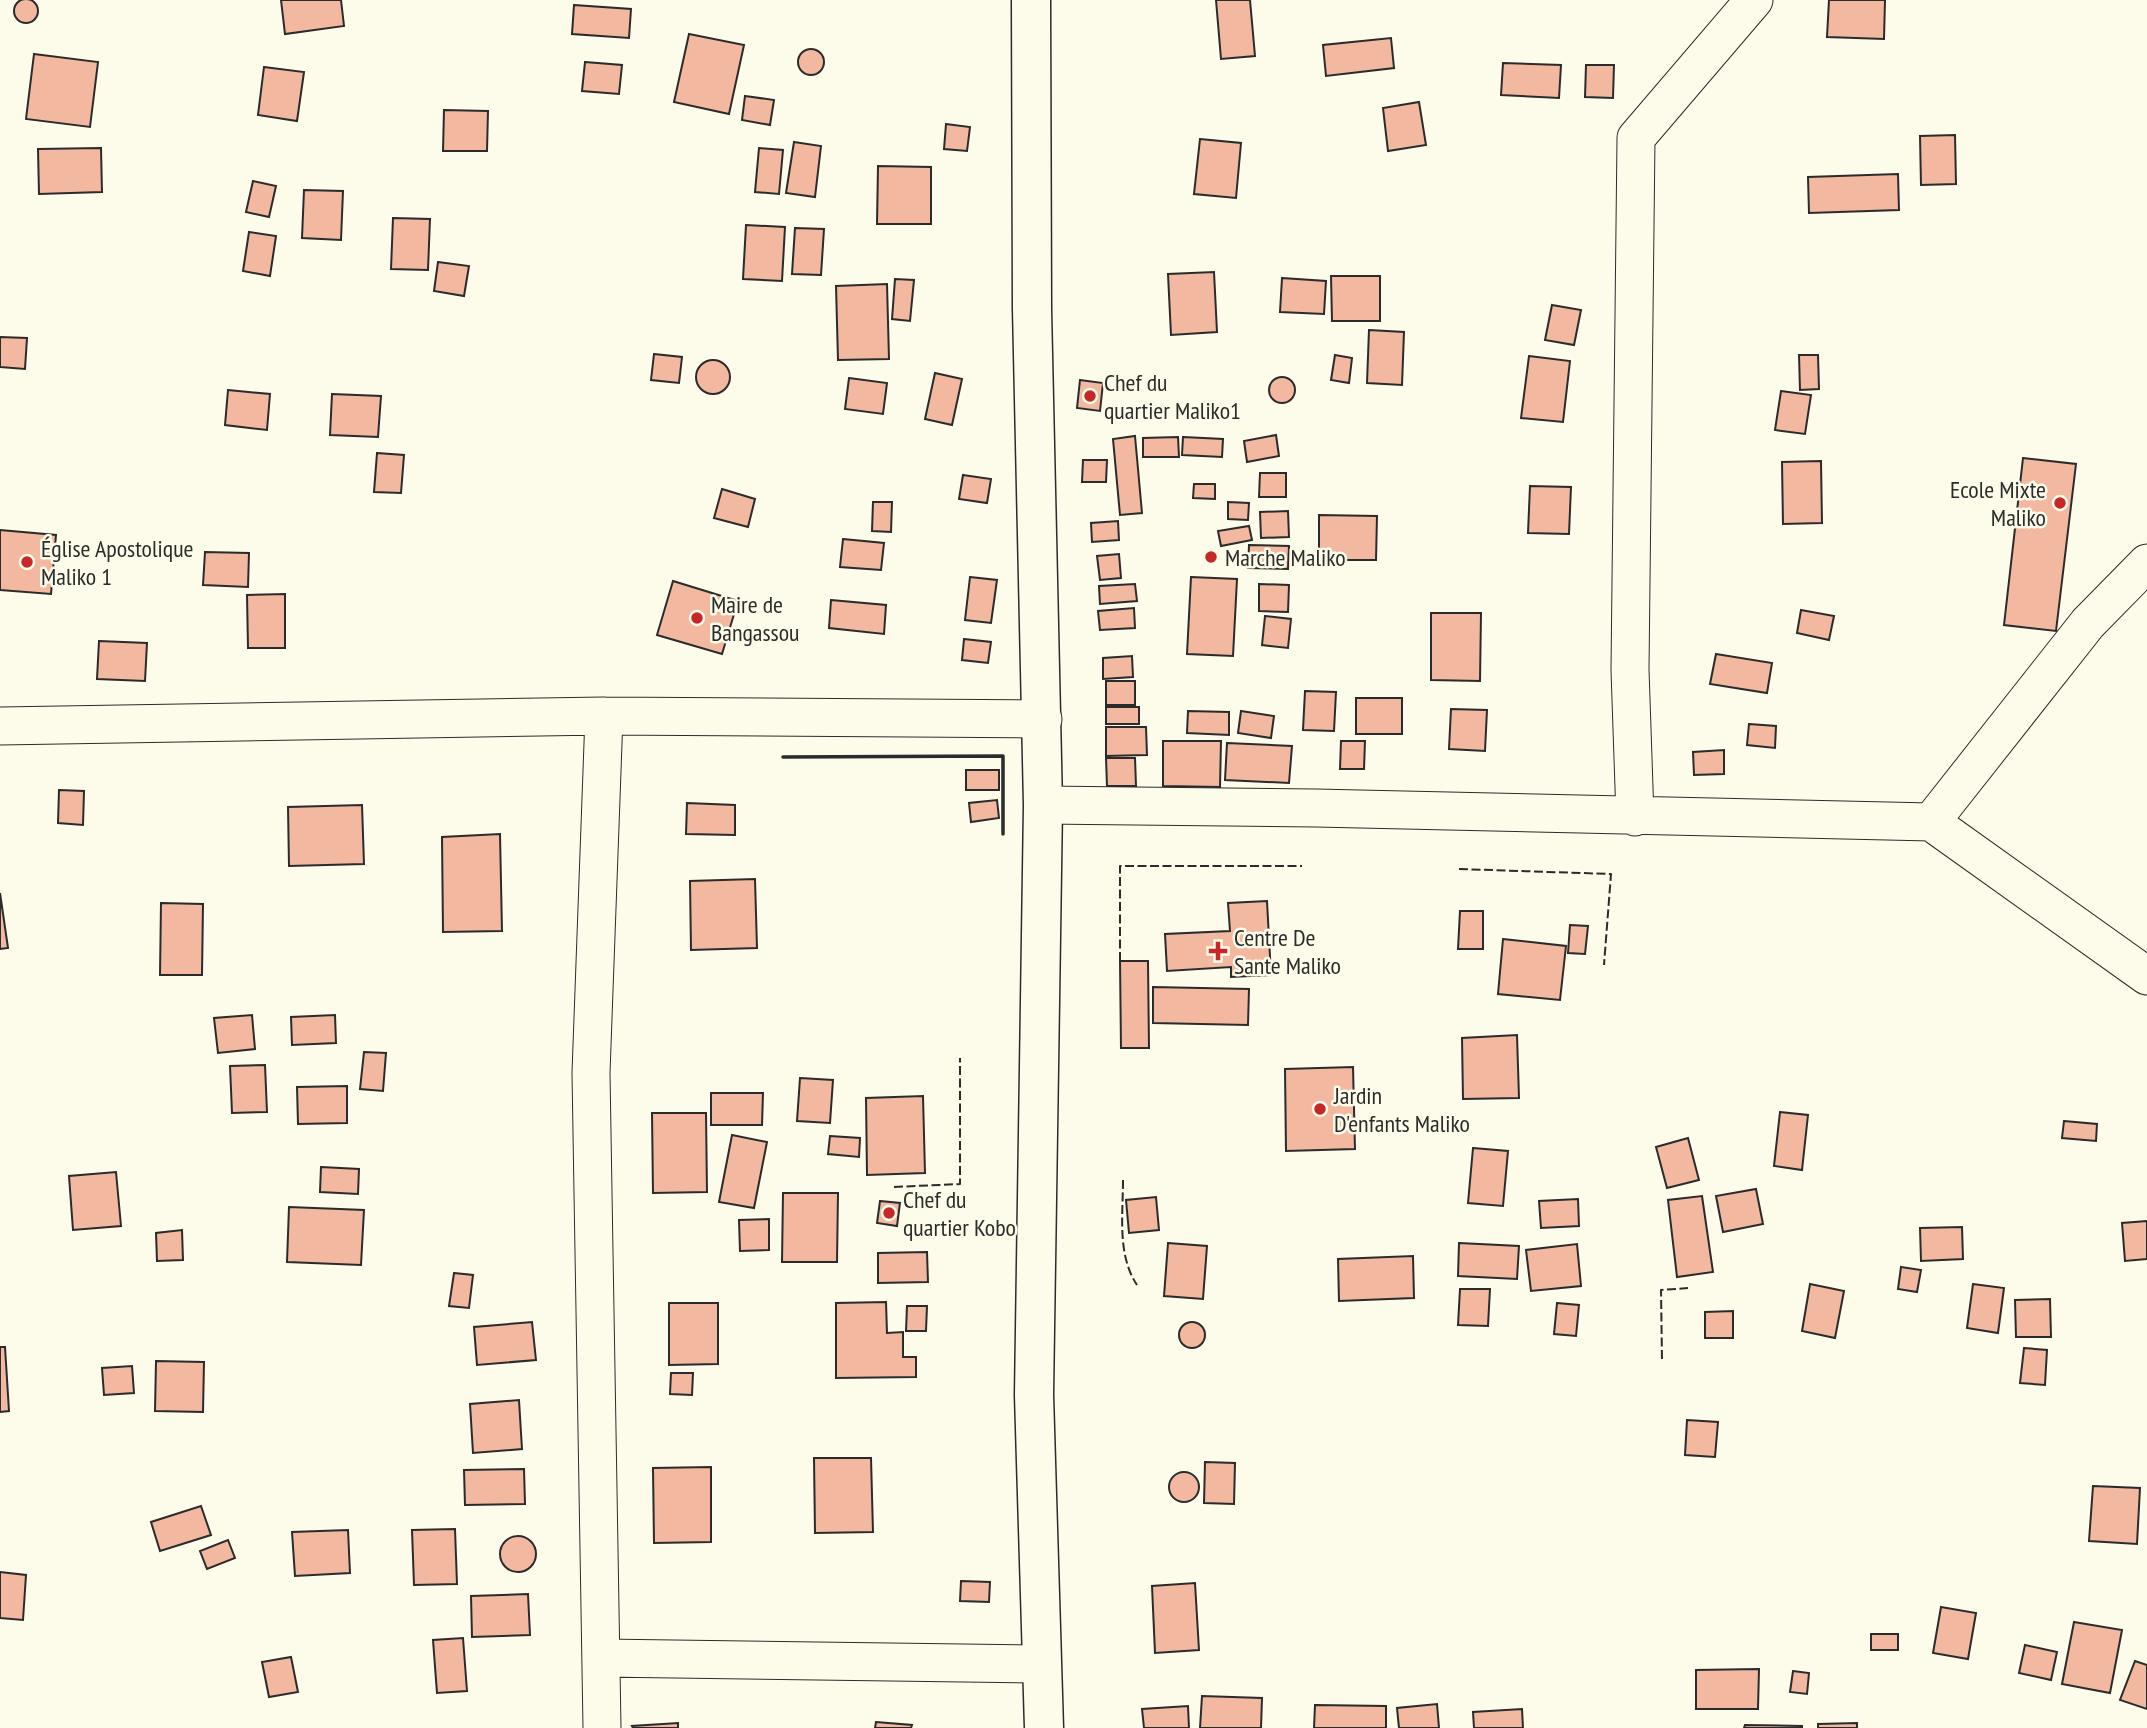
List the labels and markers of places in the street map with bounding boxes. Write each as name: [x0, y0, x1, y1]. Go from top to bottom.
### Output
place label: Chef du quartier Maliko1: [1104, 367, 1241, 426]
marker: Chef du quartier Maliko1: [1082, 388, 1098, 404]
place label: Ecole Mixte Maliko: [1950, 474, 2046, 533]
marker: Ecole Mixte Maliko: [2052, 495, 2068, 511]
place label: Église Apostolique Maliko 1: [41, 533, 193, 592]
place label: Marche Maliko: [1225, 542, 1346, 573]
marker: Marche Maliko: [1203, 549, 1219, 565]
marker: Église Apostolique Maliko 1: [19, 554, 35, 570]
place label: Maire de Bangassou: [711, 589, 799, 648]
marker: Maire de Bangassou: [689, 610, 705, 626]
place label: Centre De Sante Maliko: [1234, 922, 1341, 981]
marker: Centre De Sante Maliko: [1208, 941, 1228, 961]
place label: Jardin D'enfants Maliko: [1333, 1080, 1470, 1139]
marker: Jardin D'enfants Maliko: [1312, 1101, 1328, 1117]
place label: Chef du quartier Kobo: [903, 1184, 1016, 1243]
marker: Chef du quartier Kobo: [881, 1205, 897, 1221]

